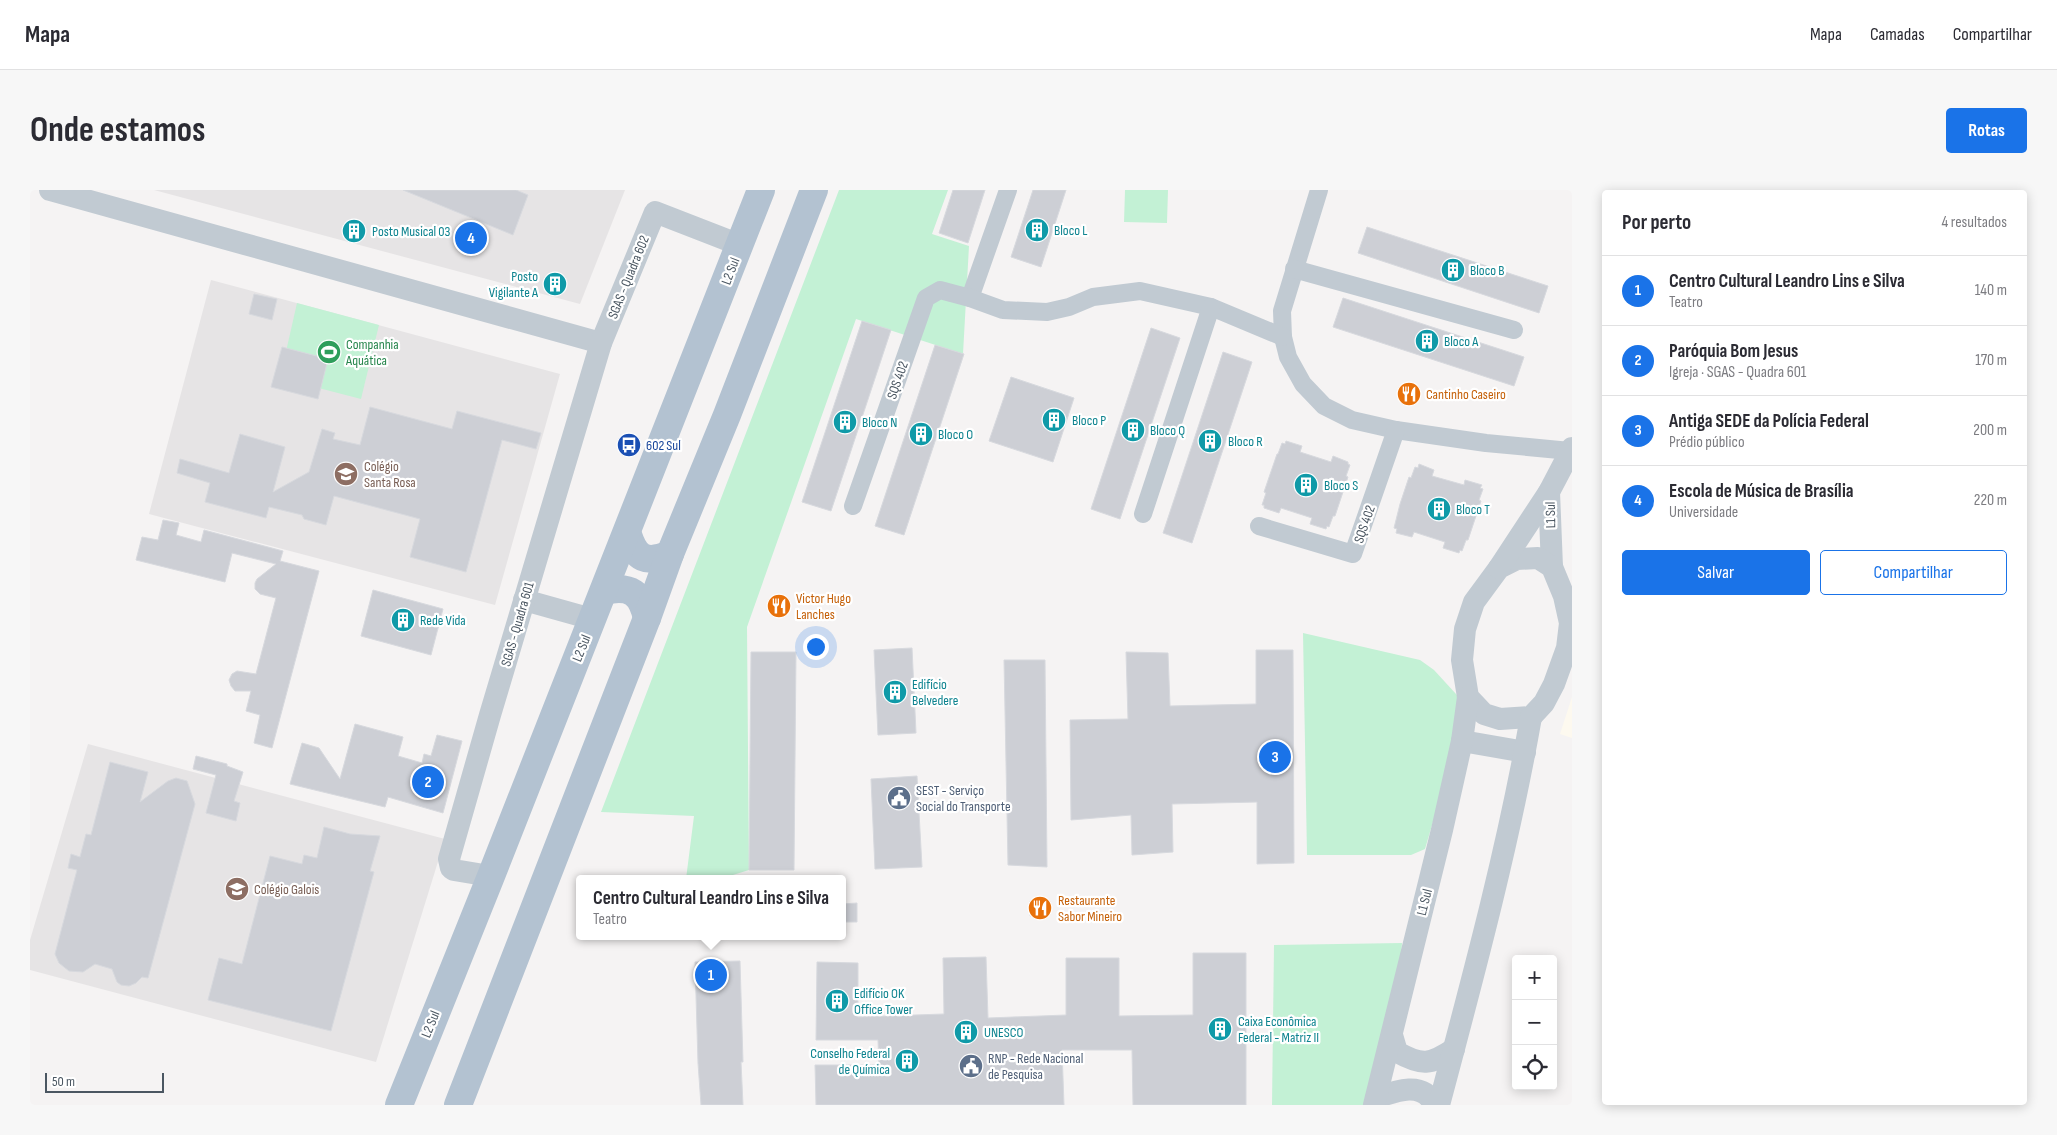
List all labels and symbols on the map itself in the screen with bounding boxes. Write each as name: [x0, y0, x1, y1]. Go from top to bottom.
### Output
building icon: Bloco L: [1024, 217, 1050, 243]
building icon: Posto Musical 03: [341, 218, 367, 244]
pin: 4: [455, 219, 487, 257]
place label: Bloco L: [1054, 222, 1087, 239]
place label: Posto Musical 03: [372, 223, 451, 240]
street label: SGAS - Quadra 602: [604, 233, 653, 321]
street label: L2 Sul: [718, 255, 743, 287]
building icon: Bloco B: [1440, 257, 1466, 283]
place label: Bloco B: [1470, 262, 1504, 279]
place label: Posto Vigilante A: [489, 268, 539, 301]
building icon: Posto Vigilante A: [542, 271, 568, 297]
building icon: Bloco A: [1414, 328, 1440, 354]
place label: Bloco A: [1444, 333, 1479, 350]
place label: Companhia Aquática: [345, 336, 399, 369]
sports icon: Companhia Aquática: [316, 339, 342, 365]
street label: SQS 402: [883, 359, 912, 401]
restaurant icon: Cantinho Caseiro: [1396, 381, 1422, 407]
place label: Cantinho Caseiro: [1426, 386, 1506, 403]
building icon: Bloco P: [1041, 407, 1067, 433]
building icon: Bloco N: [832, 409, 858, 435]
place label: Bloco P: [1072, 412, 1106, 429]
place label: Bloco N: [862, 414, 897, 431]
building icon: Bloco Q: [1120, 417, 1146, 443]
building icon: Bloco O: [908, 421, 934, 447]
place label: Bloco Q: [1150, 422, 1185, 439]
place label: Bloco O: [938, 426, 973, 443]
building icon: Bloco R: [1197, 428, 1223, 454]
bus stop icon: 602 Sul: [616, 432, 642, 458]
place label: Bloco R: [1228, 433, 1263, 450]
place label: 602 Sul: [646, 437, 681, 454]
place label: Colégio Santa Rosa: [364, 458, 416, 491]
school or university icon: Colégio Santa Rosa: [333, 461, 359, 487]
building icon: Bloco S: [1293, 472, 1319, 498]
place label: Bloco S: [1324, 477, 1358, 494]
building icon: Bloco T: [1426, 496, 1452, 522]
place label: Bloco T: [1456, 501, 1490, 518]
street label: L1 Sul: [1542, 501, 1559, 528]
street label: SQS 402: [1350, 503, 1379, 545]
street label: SGAS - Quadra 601: [497, 580, 538, 668]
place label: Victor Hugo Lanches: [796, 590, 851, 623]
restaurant icon: Victor Hugo Lanches: [766, 593, 792, 619]
building icon: Rede Vida: [390, 607, 416, 633]
place label: Rede Vida: [420, 612, 466, 629]
street label: L2 Sul: [568, 632, 595, 664]
your location: [803, 634, 829, 660]
place label: Edifício Belvedere: [912, 676, 958, 709]
building icon: Edifício Belvedere: [882, 679, 908, 705]
pin: 3: [1259, 738, 1291, 776]
pin: 2: [412, 763, 444, 801]
place label: SEST - Serviço Social do Transporte: [916, 782, 1011, 815]
public building icon: SEST - Serviço Social do Transporte: [886, 785, 912, 811]
school or university icon: Colégio Galois: [224, 876, 250, 902]
place label: Colégio Galois: [254, 881, 319, 898]
street label: L1 Sul: [1413, 887, 1436, 917]
place label: Restaurante Sabor Mineiro: [1058, 892, 1122, 925]
restaurant icon: Restaurante Sabor Mineiro: [1027, 895, 1053, 921]
pin: 1: [695, 956, 727, 994]
place label: Edifício OK Office Tower: [854, 985, 913, 1018]
building icon: Edifício OK Office Tower: [824, 988, 850, 1014]
street label: L2 Sul: [417, 1008, 444, 1040]
place label: Caixa Econômica Federal - Matriz II: [1238, 1013, 1319, 1046]
building icon: Caixa Econômica Federal - Matriz II: [1207, 1016, 1233, 1042]
building icon: UNESCO: [953, 1019, 979, 1045]
place label: UNESCO: [984, 1024, 1024, 1041]
place label: Conselho Federal de Química: [810, 1045, 890, 1078]
building icon: Conselho Federal de Química: [894, 1048, 920, 1074]
place label: RNP - Rede Nacional de Pesquisa: [988, 1050, 1083, 1083]
public building icon: RNP - Rede Nacional de Pesquisa: [958, 1053, 984, 1079]
scale bar: [45, 1070, 164, 1093]

